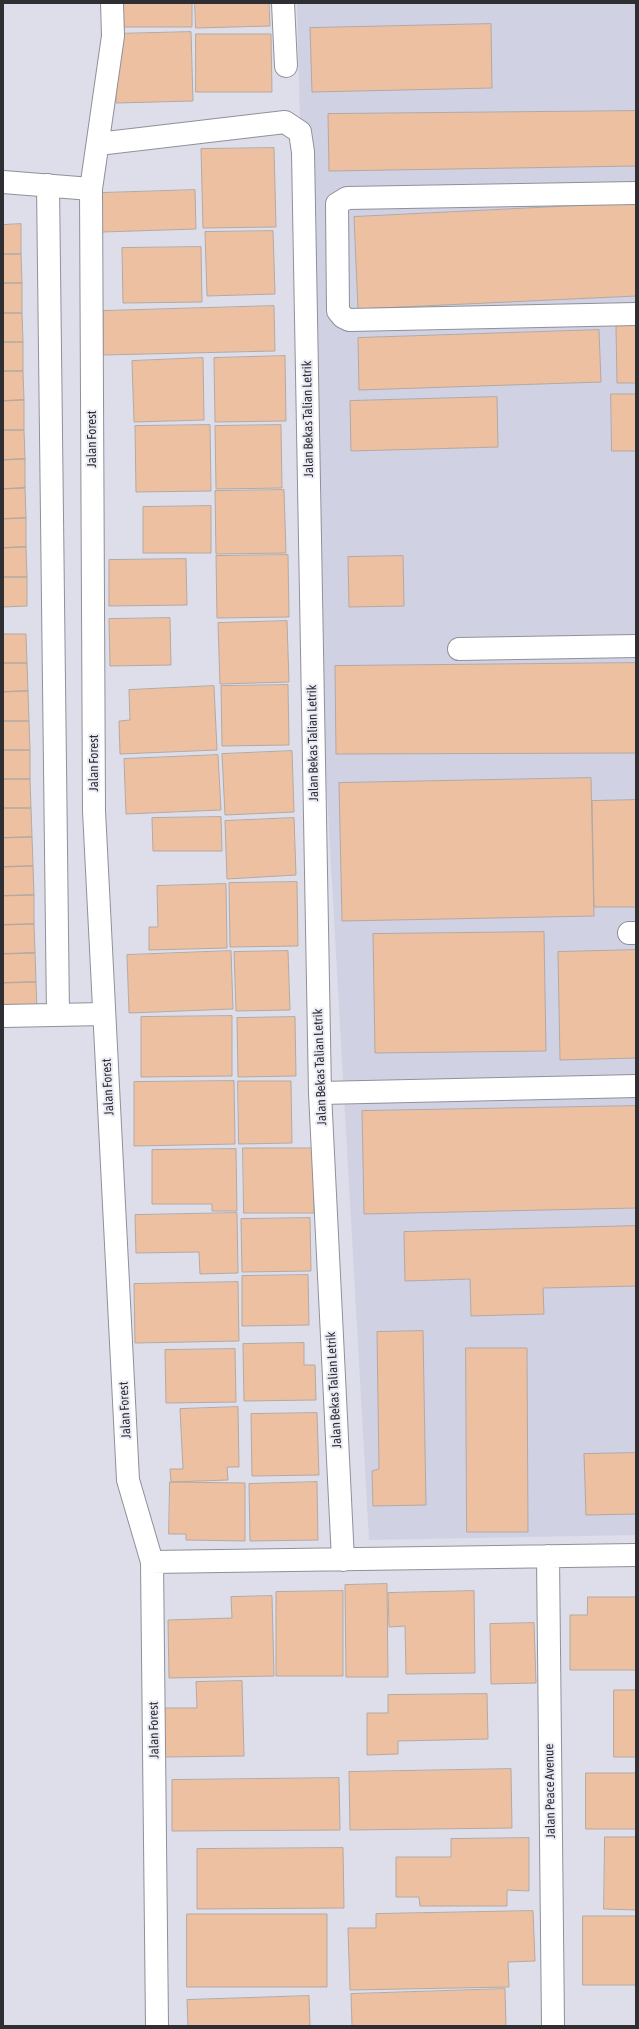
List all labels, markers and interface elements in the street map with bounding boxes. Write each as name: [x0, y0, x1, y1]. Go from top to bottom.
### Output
street label: Jalan Bekas Talian Letrik: [299, 361, 317, 477]
street label: Jalan Forest: [84, 411, 100, 467]
street label: Jalan Bekas Talian Letrik: [304, 685, 322, 801]
street label: Jalan Forest: [86, 735, 102, 791]
street label: Jalan Bekas Talian Letrik: [310, 1008, 330, 1126]
street label: Jalan Forest: [99, 1058, 117, 1116]
street label: Jalan Bekas Talian Letrik: [323, 1331, 345, 1449]
street label: Jalan Forest: [116, 1381, 134, 1439]
street label: Jalan Forest: [146, 1701, 162, 1759]
street label: Jalan Peace Avenue: [541, 1744, 559, 1838]

